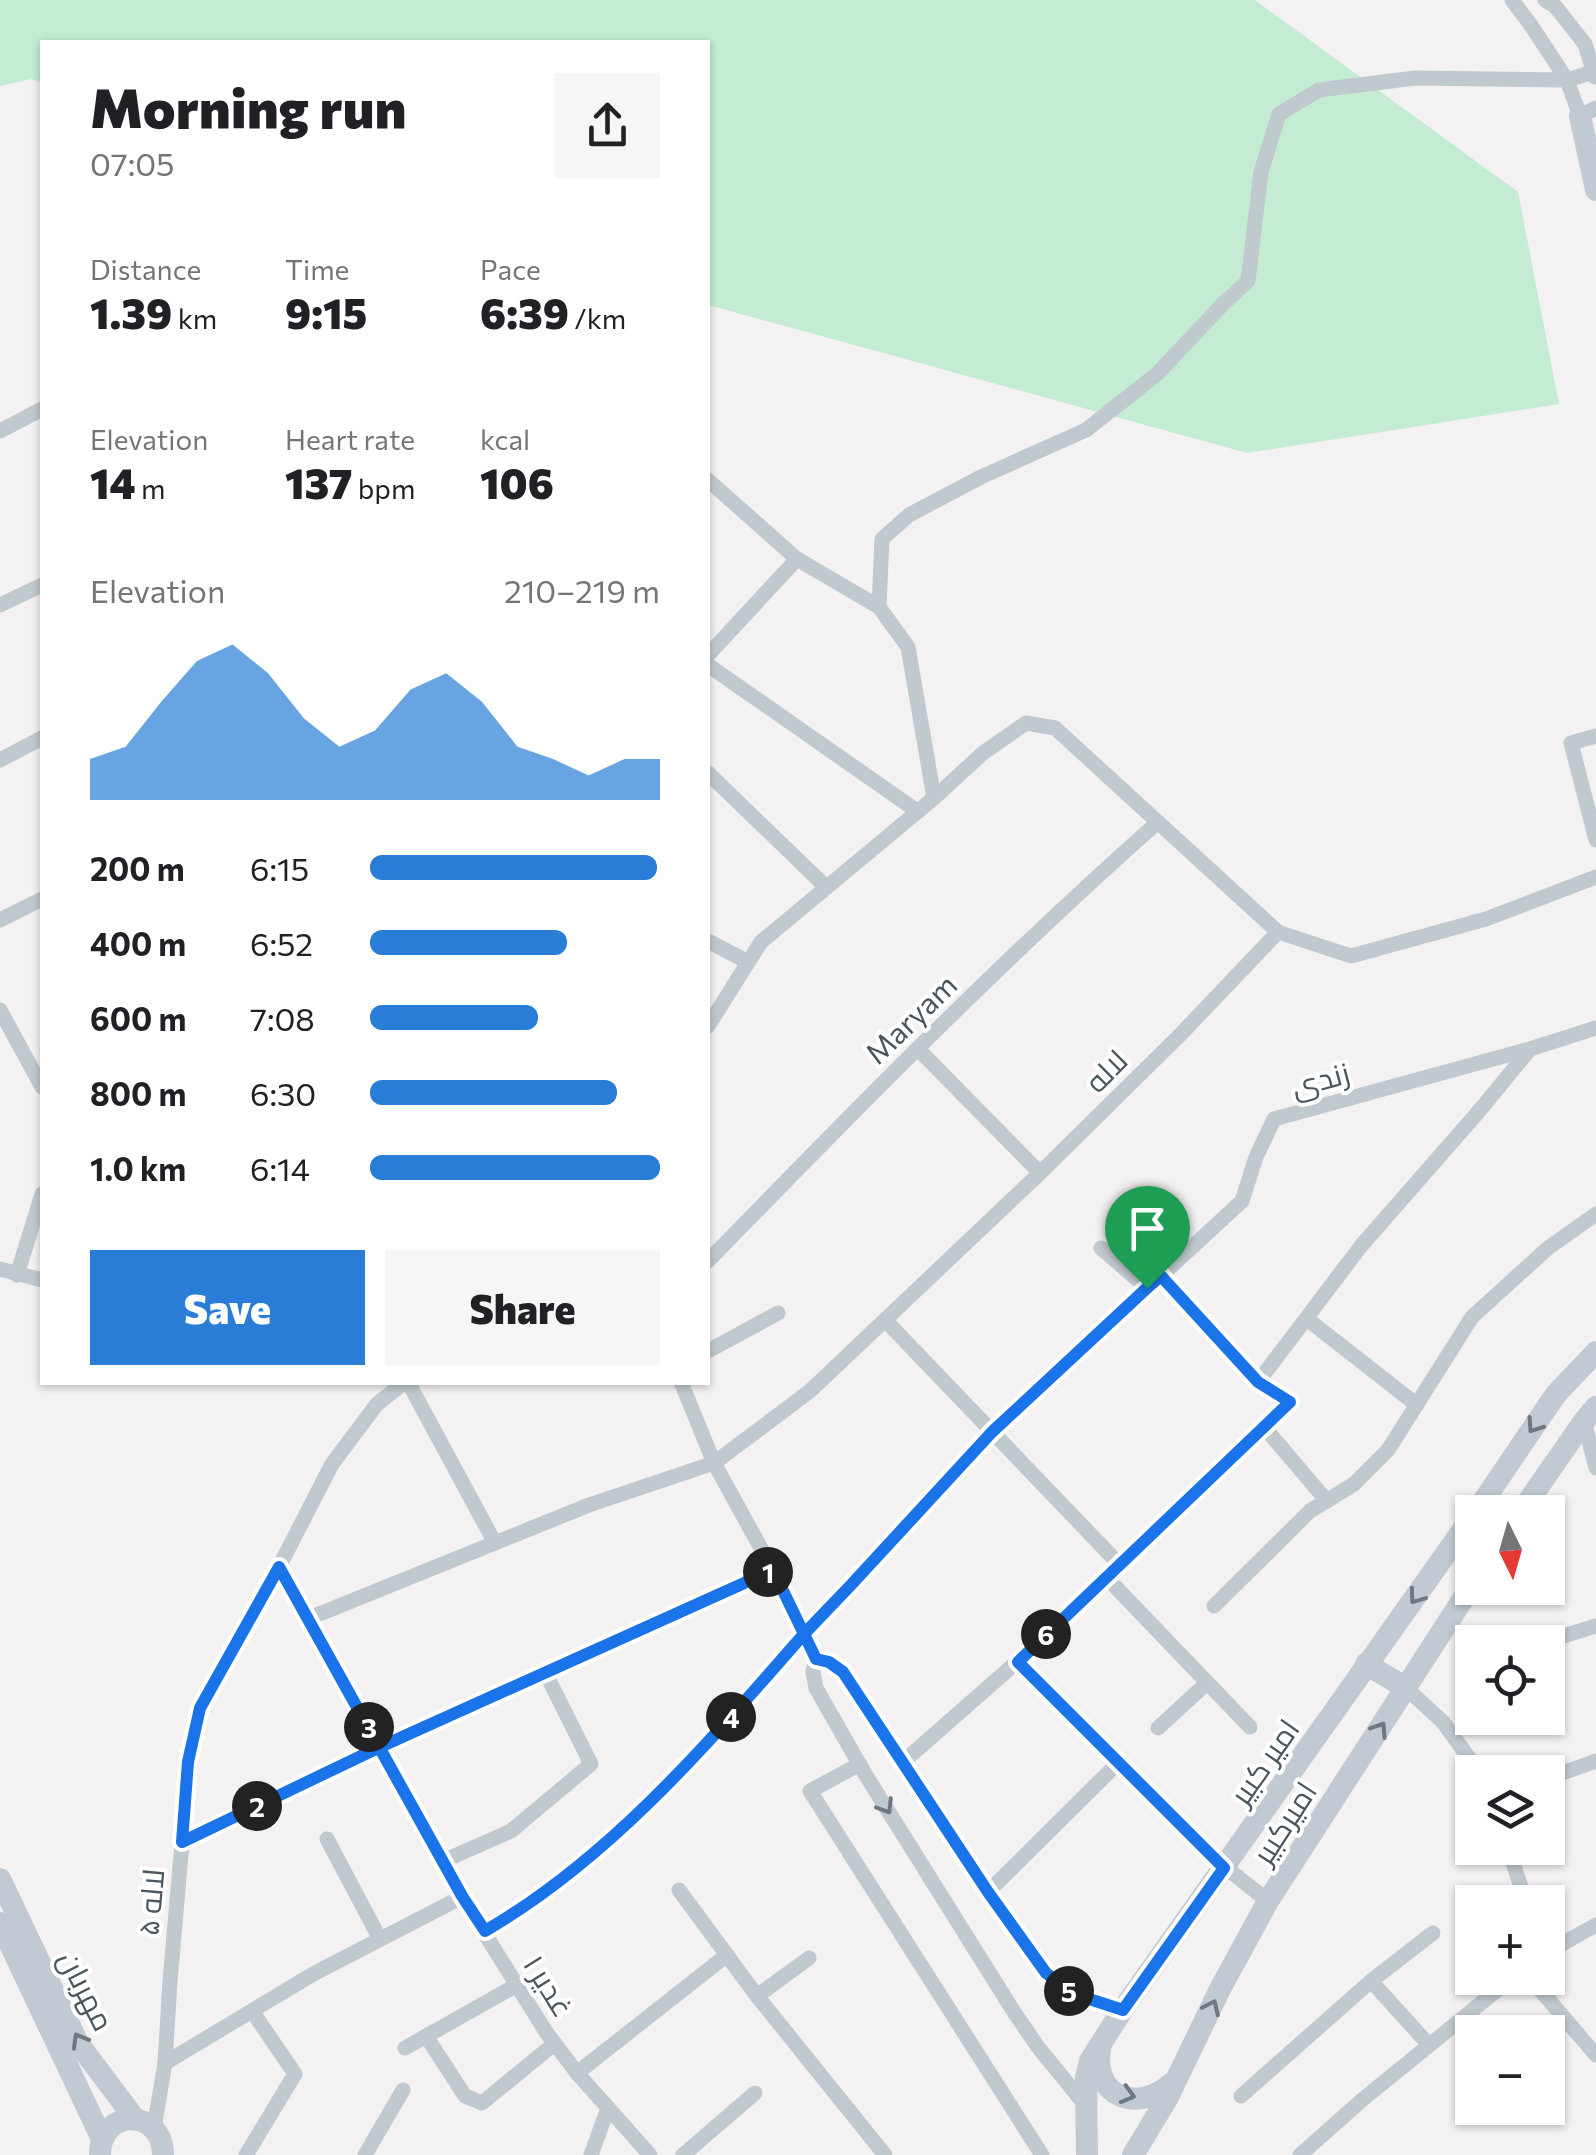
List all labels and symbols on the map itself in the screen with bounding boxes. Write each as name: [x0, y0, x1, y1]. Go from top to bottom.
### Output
street label: Maryam: [856, 965, 964, 1071]
street label: لاله: [1076, 1041, 1134, 1099]
street label: زندی: [1287, 1053, 1353, 1104]
pin: [1105, 1186, 1190, 1289]
one-way arrow: [1528, 1415, 1546, 1434]
north arrow: [1455, 1495, 1565, 1605]
pin: 1: [743, 1547, 793, 1597]
one-way arrow: [1409, 1585, 1428, 1604]
pin: 6: [1021, 1609, 1071, 1659]
pin: 4: [706, 1692, 756, 1742]
pin: 3: [344, 1702, 394, 1752]
street label: امیر کبیر: [1219, 1711, 1307, 1813]
one-way arrow: [1367, 1722, 1386, 1740]
street label: امیرکبیر: [1242, 1774, 1324, 1872]
pin: 2: [232, 1781, 282, 1831]
one-way arrow: [874, 1796, 893, 1814]
street label: لاله ۵: [128, 1867, 170, 1937]
street label: مهربان: [50, 1944, 124, 2037]
street label: غدیر ۱: [516, 1947, 583, 2023]
pin: 5: [1044, 1966, 1094, 2016]
one-way arrow: [1199, 1999, 1219, 2017]
one-way arrow: [71, 2033, 91, 2051]
one-way arrow: [1118, 2083, 1135, 2104]

